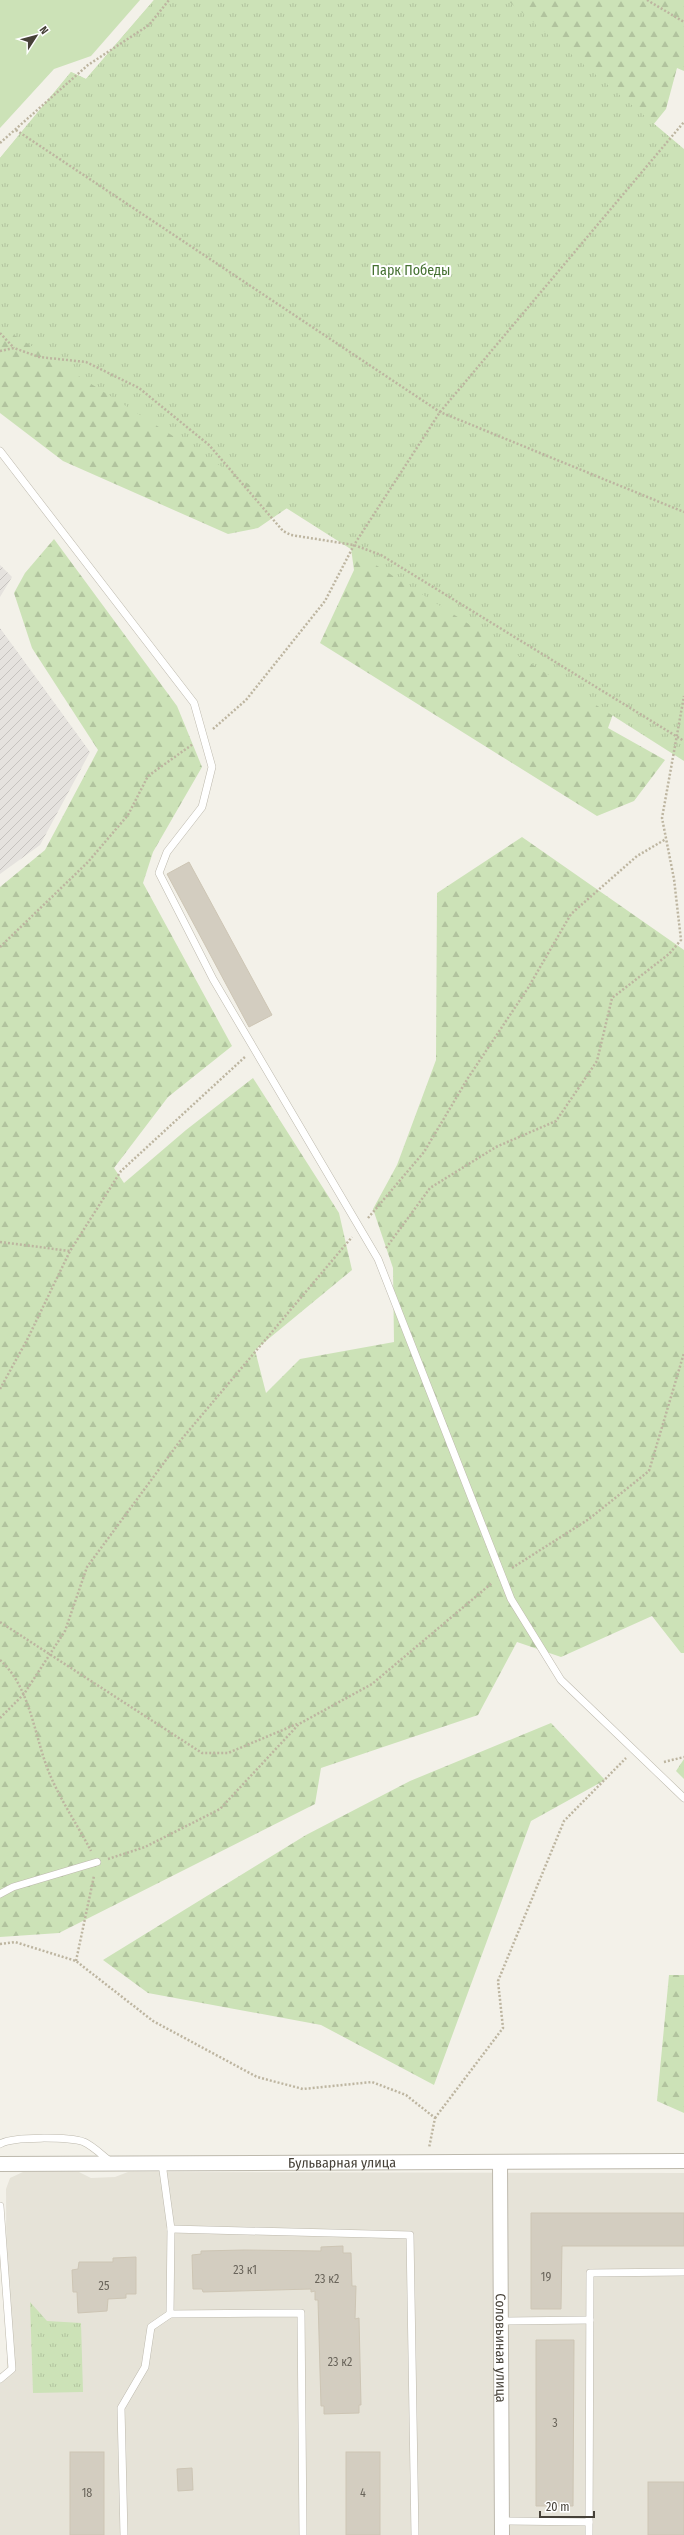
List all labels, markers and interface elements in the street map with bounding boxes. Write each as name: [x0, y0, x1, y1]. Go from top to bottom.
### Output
north arrow: [16, 16, 56, 56]
text: N: [36, 24, 51, 37]
park label: Парк Победы: [372, 262, 450, 279]
street label: Бульварная улица: [288, 2154, 396, 2171]
house number: 23 к1: [233, 2263, 257, 2277]
house number: 19: [541, 2270, 551, 2284]
house number: 23 к2: [315, 2272, 339, 2286]
house number: 25: [99, 2279, 110, 2293]
street label: Соловьиная улица: [492, 2293, 510, 2403]
house number: 23 к2: [328, 2355, 352, 2369]
house number: 3: [552, 2416, 558, 2430]
house number: 18: [82, 2486, 92, 2500]
house number: 4: [360, 2486, 366, 2500]
scale bar: [540, 2493, 594, 2519]
text: 20 m: [546, 2500, 570, 2514]

